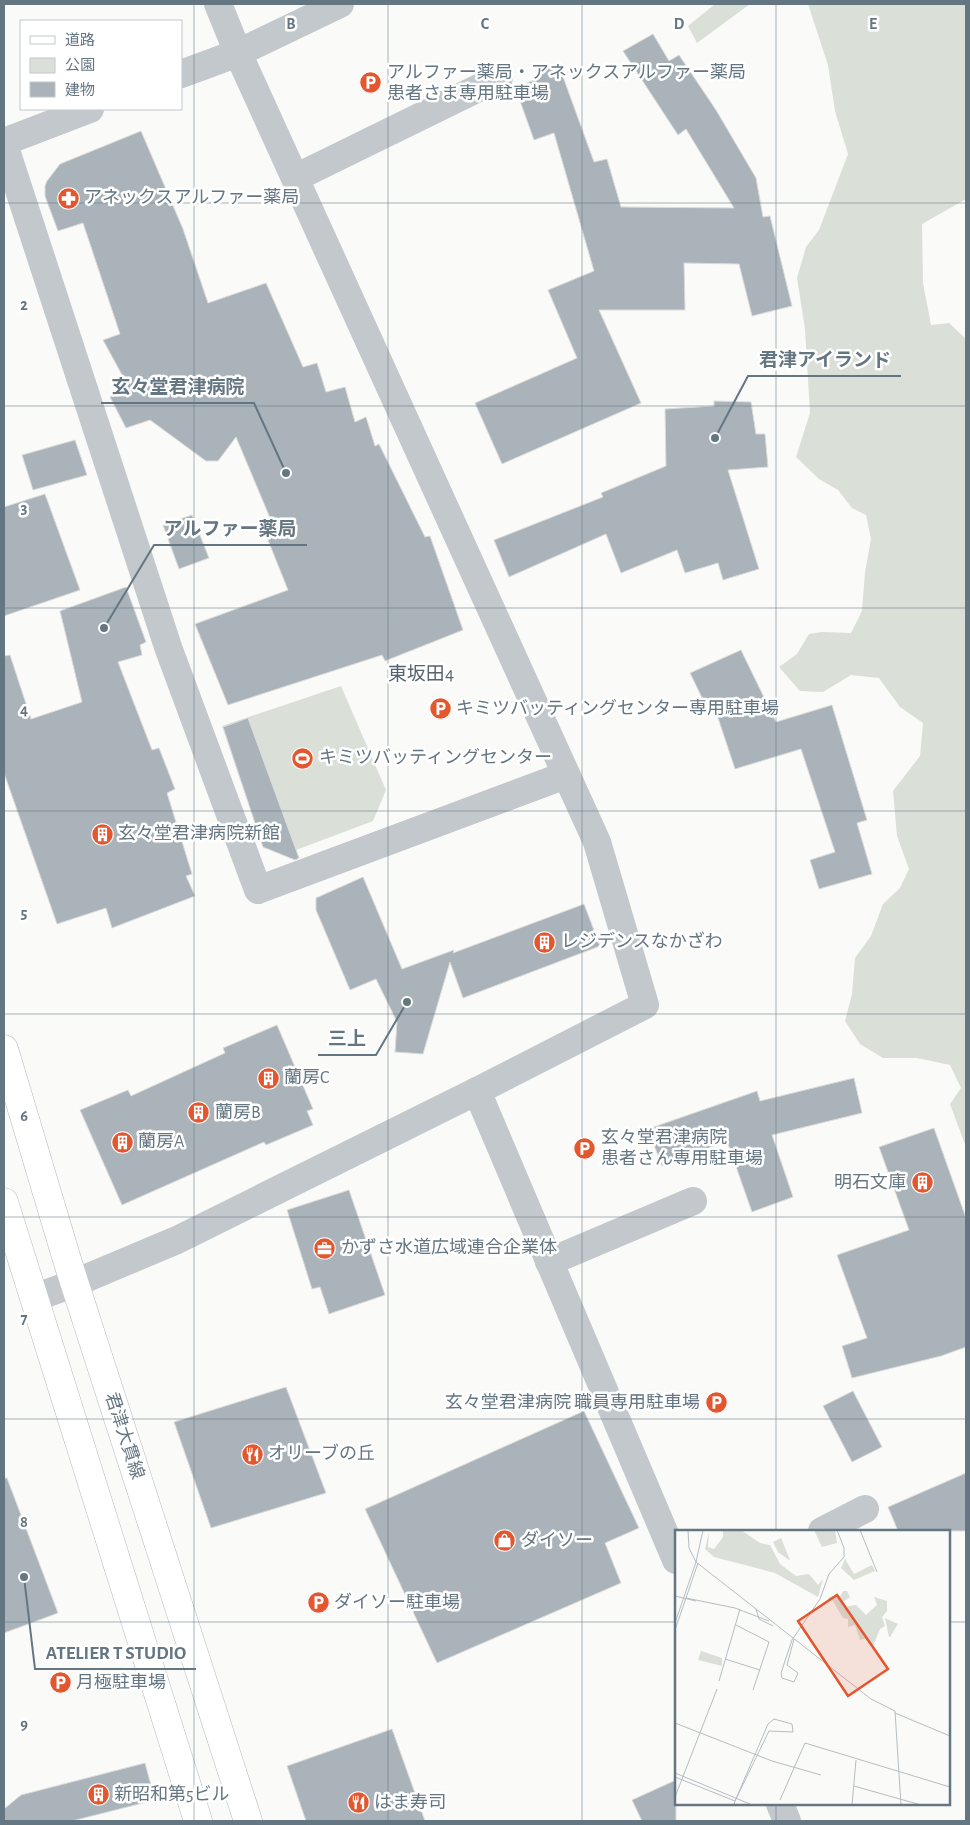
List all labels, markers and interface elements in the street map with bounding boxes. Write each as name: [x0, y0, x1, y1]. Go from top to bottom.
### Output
text: B: [286, 16, 296, 32]
text: C: [481, 16, 490, 32]
text: D: [674, 16, 685, 32]
text: E: [869, 16, 877, 32]
legend: [20, 20, 182, 110]
text: 道路: [65, 32, 95, 48]
text: 公園: [65, 57, 95, 73]
place label: アルファー薬局・アネックスアルファー薬局 患者さま専用駐車場: [387, 63, 746, 103]
parking icon: アルファー薬局・アネックスアルファー薬局 患者さま専用駐車場: [359, 71, 383, 95]
text: 建物: [65, 82, 95, 98]
pharmacy icon: アネックスアルファー薬局: [56, 186, 80, 210]
place label: アネックスアルファー薬局: [84, 188, 299, 207]
text: 2: [20, 297, 28, 313]
callout: 君津アイランド: [748, 342, 901, 376]
text: 君津アイランド: [759, 350, 891, 370]
callout: 玄々堂君津病院: [101, 369, 254, 403]
text: 玄々堂君津病院: [111, 377, 245, 397]
text: 3: [21, 500, 28, 516]
callout: アルファー薬局: [154, 511, 307, 545]
text: アルファー薬局: [164, 519, 296, 539]
district label: 東坂田4: [388, 664, 454, 684]
parking icon: キミツバッティングセンター専用駐車場: [428, 697, 452, 721]
place label: キミツバッティングセンター専用駐車場: [456, 698, 779, 718]
text: 4: [20, 702, 28, 718]
sports icon: キミツバッティングセンター: [291, 746, 315, 770]
place label: キミツバッティングセンター: [319, 747, 552, 767]
building icon: 玄々堂君津病院新館: [90, 822, 114, 846]
place label: 玄々堂君津病院新館: [118, 824, 280, 843]
text: 5: [21, 905, 28, 921]
building icon: レジデンスなかざわ: [533, 930, 557, 954]
place label: レジデンスなかざわ: [561, 931, 723, 951]
callout: 三上: [318, 1021, 376, 1055]
text: 三上: [328, 1029, 366, 1049]
building icon: 蘭房C: [256, 1066, 280, 1090]
place label: 蘭房C: [284, 1068, 329, 1087]
building icon: 蘭房B: [187, 1101, 211, 1125]
place label: 蘭房B: [215, 1103, 261, 1122]
text: 6: [20, 1108, 28, 1124]
place label: 玄々堂君津病院 患者さん専用駐車場: [601, 1128, 763, 1168]
building icon: 蘭房A: [110, 1130, 134, 1154]
place label: 蘭房A: [138, 1132, 185, 1151]
parking icon: 玄々堂君津病院 患者さん専用駐車場: [573, 1136, 597, 1160]
building icon: 明石文庫: [910, 1171, 934, 1195]
place label: 明石文庫: [834, 1173, 906, 1192]
office icon: かずさ水道広域連合企業体: [313, 1236, 337, 1260]
place label: かずさ水道広域連合企業体: [341, 1237, 557, 1257]
text: 7: [21, 1311, 28, 1327]
street label: 君津大貫線: [102, 1390, 148, 1482]
parking icon: 玄々堂君津病院 職員専用駐車場: [704, 1391, 728, 1415]
place label: 玄々堂君津病院 職員専用駐車場: [445, 1393, 700, 1412]
restaurant icon: オリーブの丘: [240, 1442, 264, 1466]
place label: オリーブの丘: [268, 1443, 375, 1463]
text: 8: [20, 1514, 28, 1530]
shop icon: ダイソー: [493, 1529, 517, 1553]
place label: ダイソー: [521, 1530, 593, 1550]
inset map: [675, 1530, 950, 1805]
parking icon: ダイソー駐車場: [306, 1591, 330, 1615]
place label: ダイソー駐車場: [334, 1592, 460, 1612]
callout: ATELIER T STUDIO: [35, 1635, 196, 1669]
text: ATELIER T STUDIO: [46, 1644, 186, 1663]
parking icon: 月極駐車場: [48, 1671, 72, 1695]
place label: 月極駐車場: [76, 1673, 166, 1692]
text: 9: [20, 1716, 28, 1732]
building icon: 新昭和第5ビル: [86, 1783, 110, 1807]
place label: 新昭和第5ビル: [114, 1784, 230, 1804]
restaurant icon: はま寿司: [346, 1791, 370, 1815]
place label: はま寿司: [374, 1793, 446, 1812]

